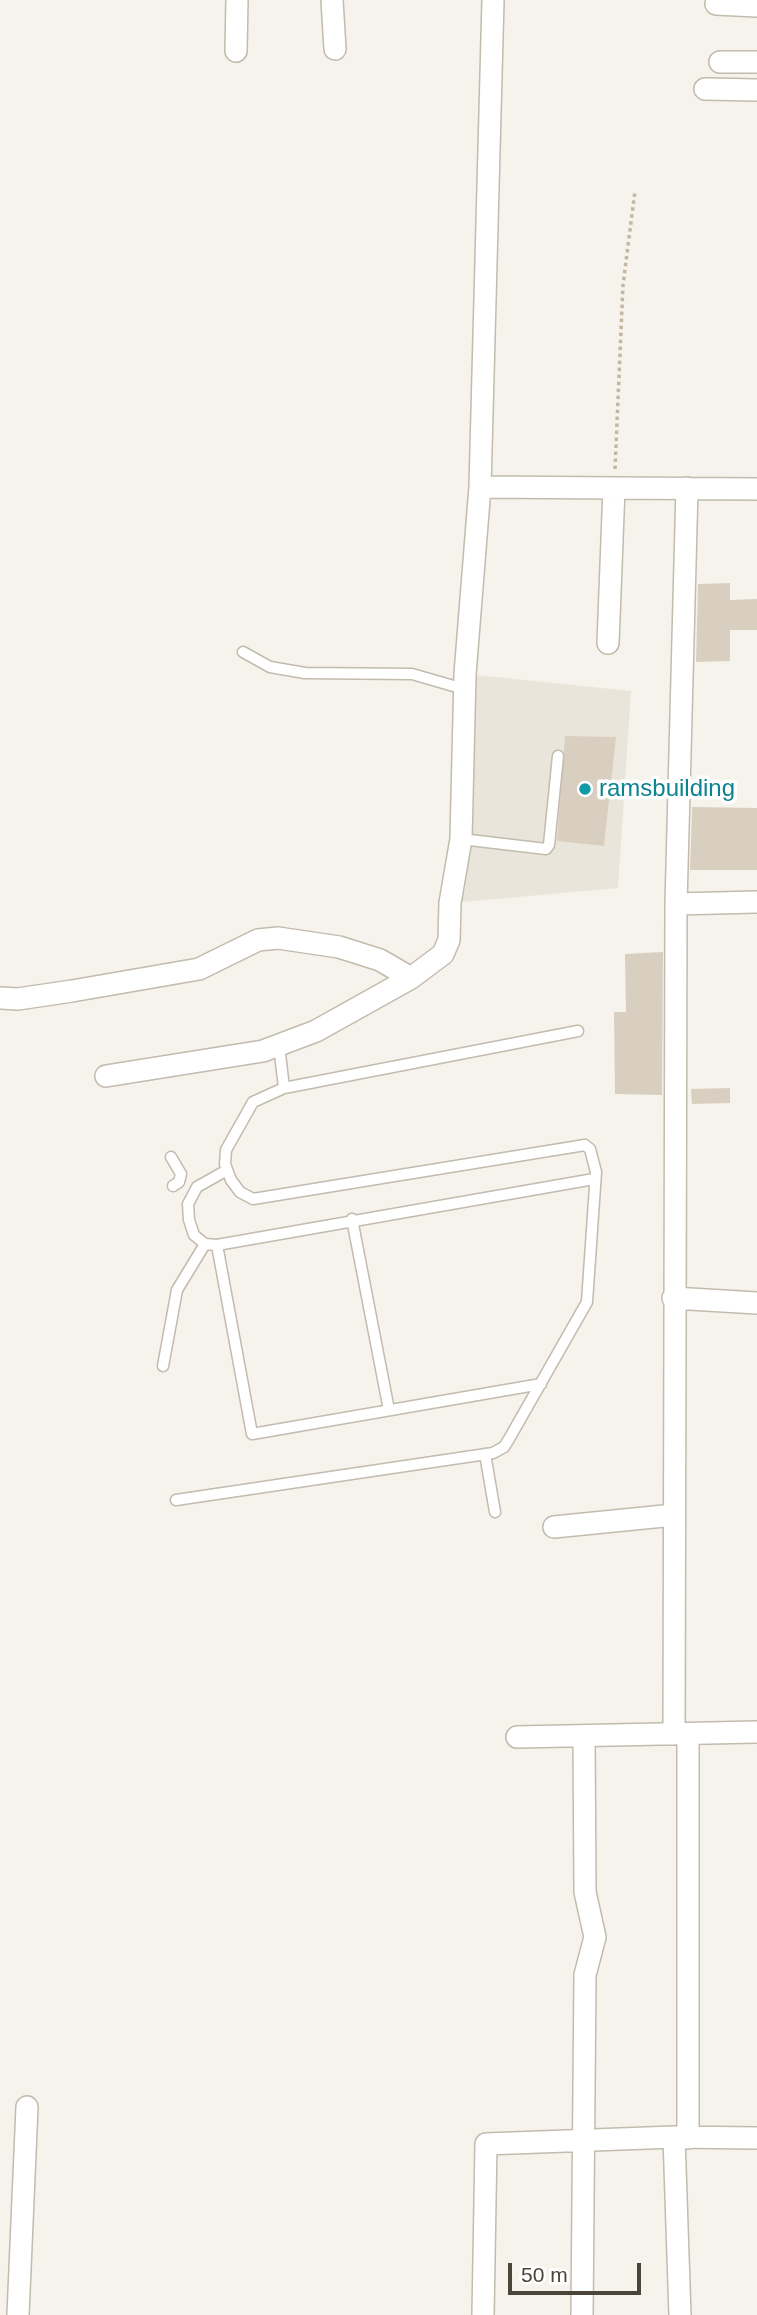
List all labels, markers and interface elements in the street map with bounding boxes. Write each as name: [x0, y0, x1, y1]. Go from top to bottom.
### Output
place label: ramsbuilding: [599, 775, 735, 803]
marker: ramsbuilding: [577, 781, 593, 797]
scale bar: [512, 2248, 645, 2292]
text: 50 m: [521, 2263, 568, 2286]

